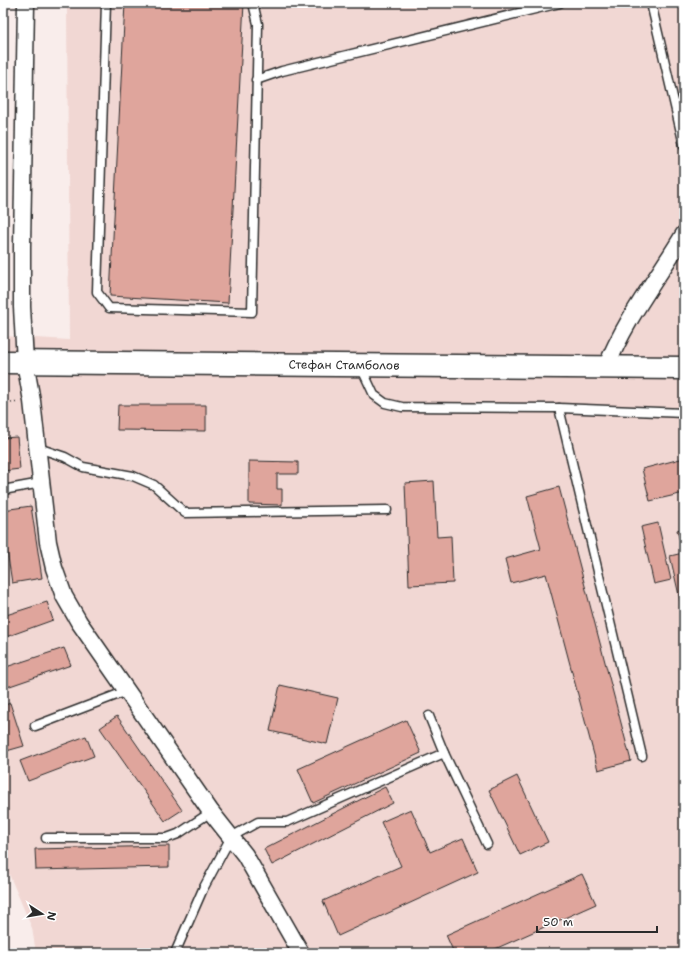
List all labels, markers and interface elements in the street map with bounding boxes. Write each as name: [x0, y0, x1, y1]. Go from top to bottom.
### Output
street label: Стефан Стамболов: [288, 357, 400, 373]
north arrow: [22, 894, 62, 934]
scale bar: [537, 908, 657, 934]
text: N: [43, 910, 60, 922]
text: 50 m: [543, 914, 573, 930]

